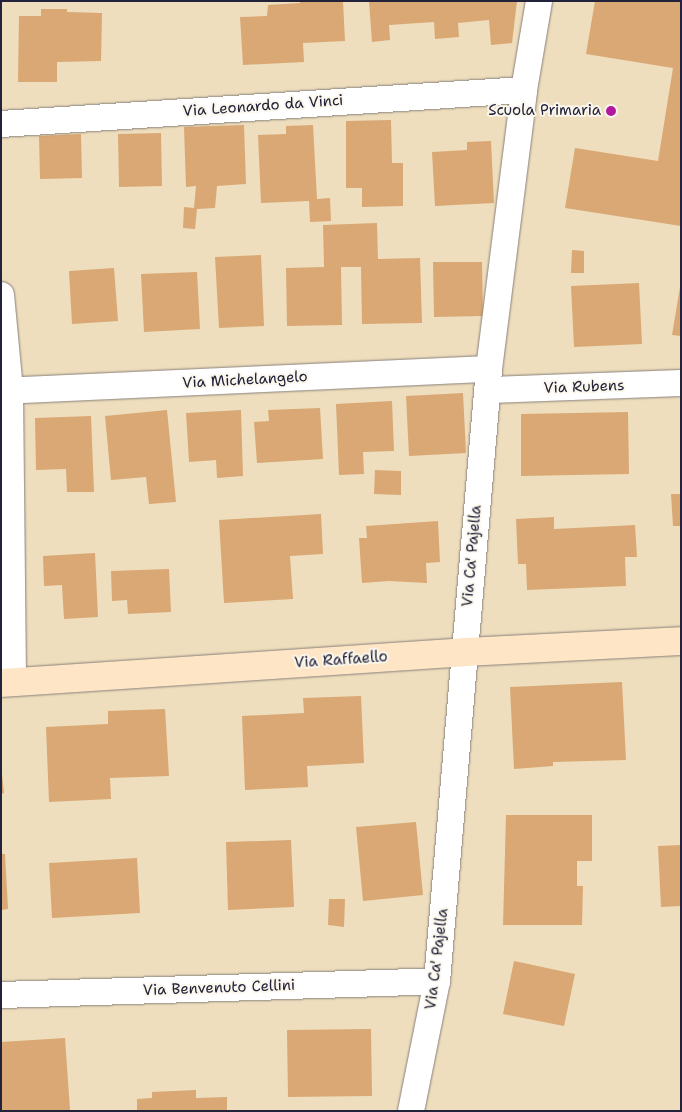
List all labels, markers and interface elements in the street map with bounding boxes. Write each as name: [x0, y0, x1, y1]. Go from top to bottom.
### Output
street label: Via Leonardo da Vinci: [182, 91, 344, 121]
place label: Scuola Primaria: [488, 102, 601, 120]
marker: Scuola Primaria: [605, 105, 617, 117]
street label: Via Michelangelo: [182, 368, 308, 392]
street label: Via Rubens: [543, 377, 625, 397]
street label: Via Ca' Pajella: [459, 504, 485, 608]
street label: Via Raffaello: [294, 648, 388, 672]
street label: Via Ca' Pajella: [422, 907, 452, 1011]
street label: Via Benvenuto Cellini: [143, 976, 295, 1000]

